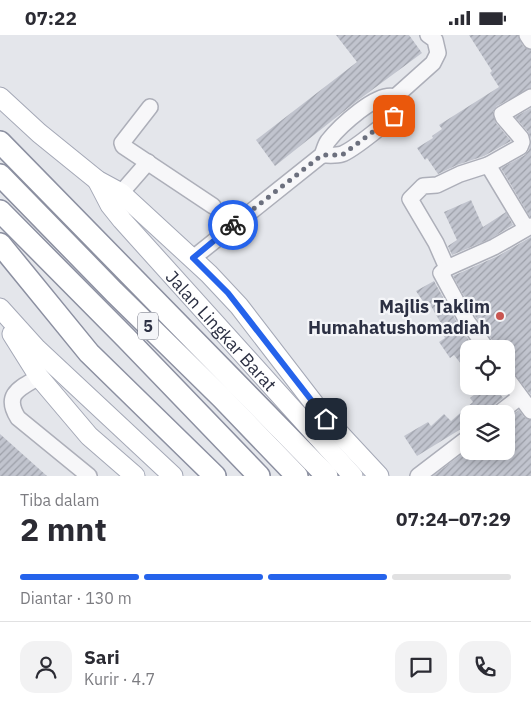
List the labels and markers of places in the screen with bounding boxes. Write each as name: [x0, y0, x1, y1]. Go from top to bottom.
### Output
pin: [373, 95, 415, 137]
place label: Majlis Taklim Humahatushomadiah: [308, 295, 490, 339]
marker: Majlis Taklim Humahatushomadiah: [494, 310, 506, 322]
pin: [305, 398, 347, 440]

